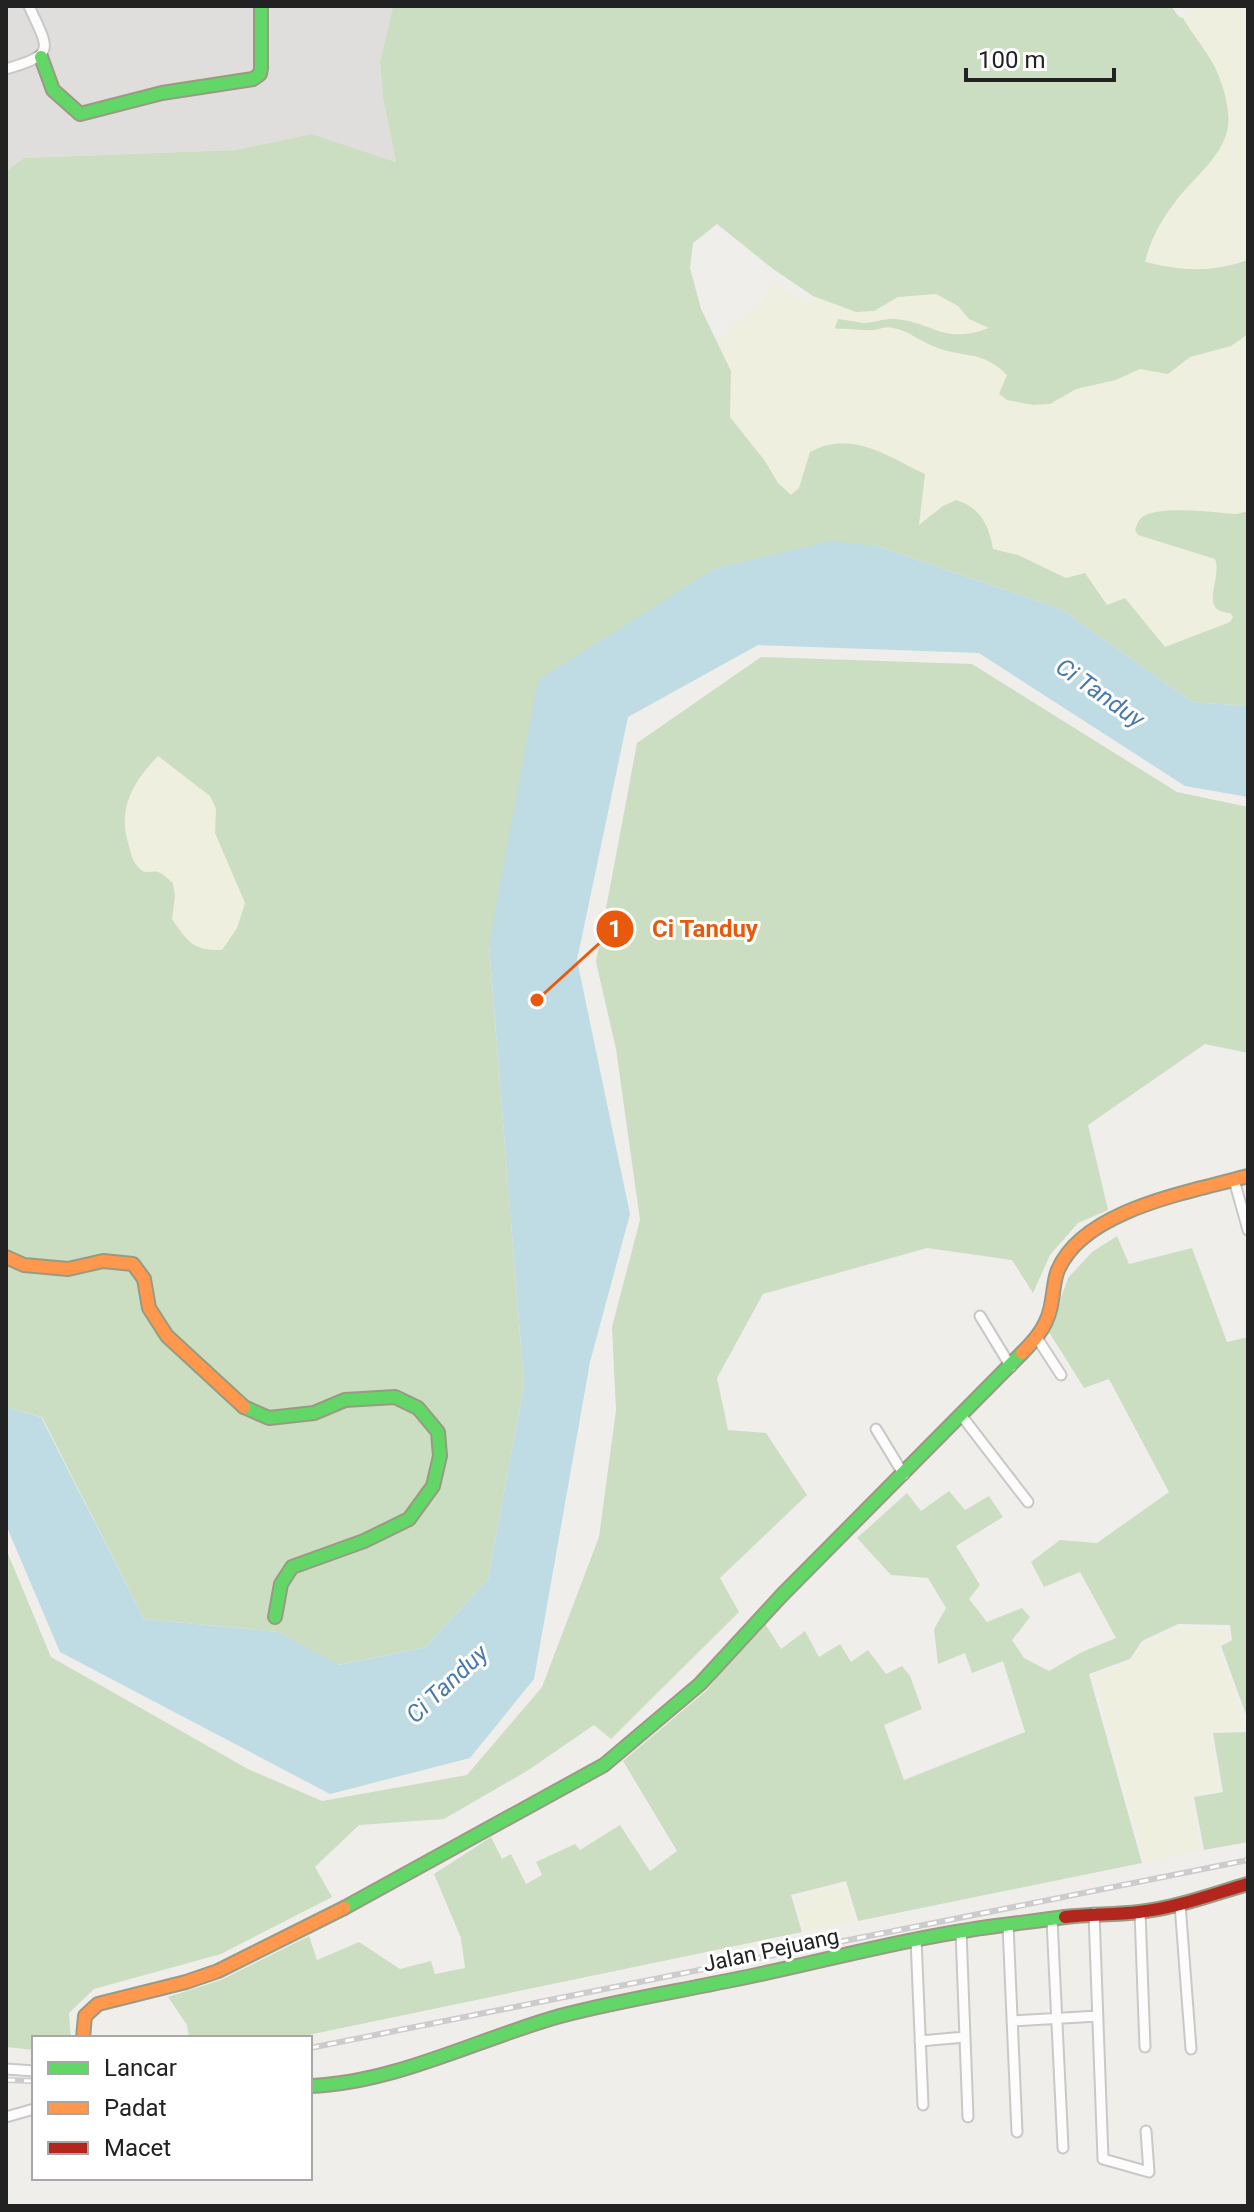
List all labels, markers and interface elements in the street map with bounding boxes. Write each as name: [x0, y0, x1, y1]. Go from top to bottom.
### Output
scale bar: [966, 32, 1114, 82]
text: 100 m: [978, 46, 1045, 74]
water label: Ci Tanduy: [1050, 652, 1150, 734]
callout: Ci Tanduy: [595, 905, 774, 953]
text: 1: [608, 915, 622, 943]
text: Ci Tanduy: [652, 915, 759, 943]
water label: Ci Tanduy: [400, 1639, 494, 1729]
street label: Jalan Pejuang: [701, 1923, 841, 1977]
legend: [32, 2036, 312, 2180]
text: Lancar: [104, 2054, 177, 2082]
text: Padat: [104, 2094, 167, 2122]
text: Macet: [104, 2134, 171, 2162]

